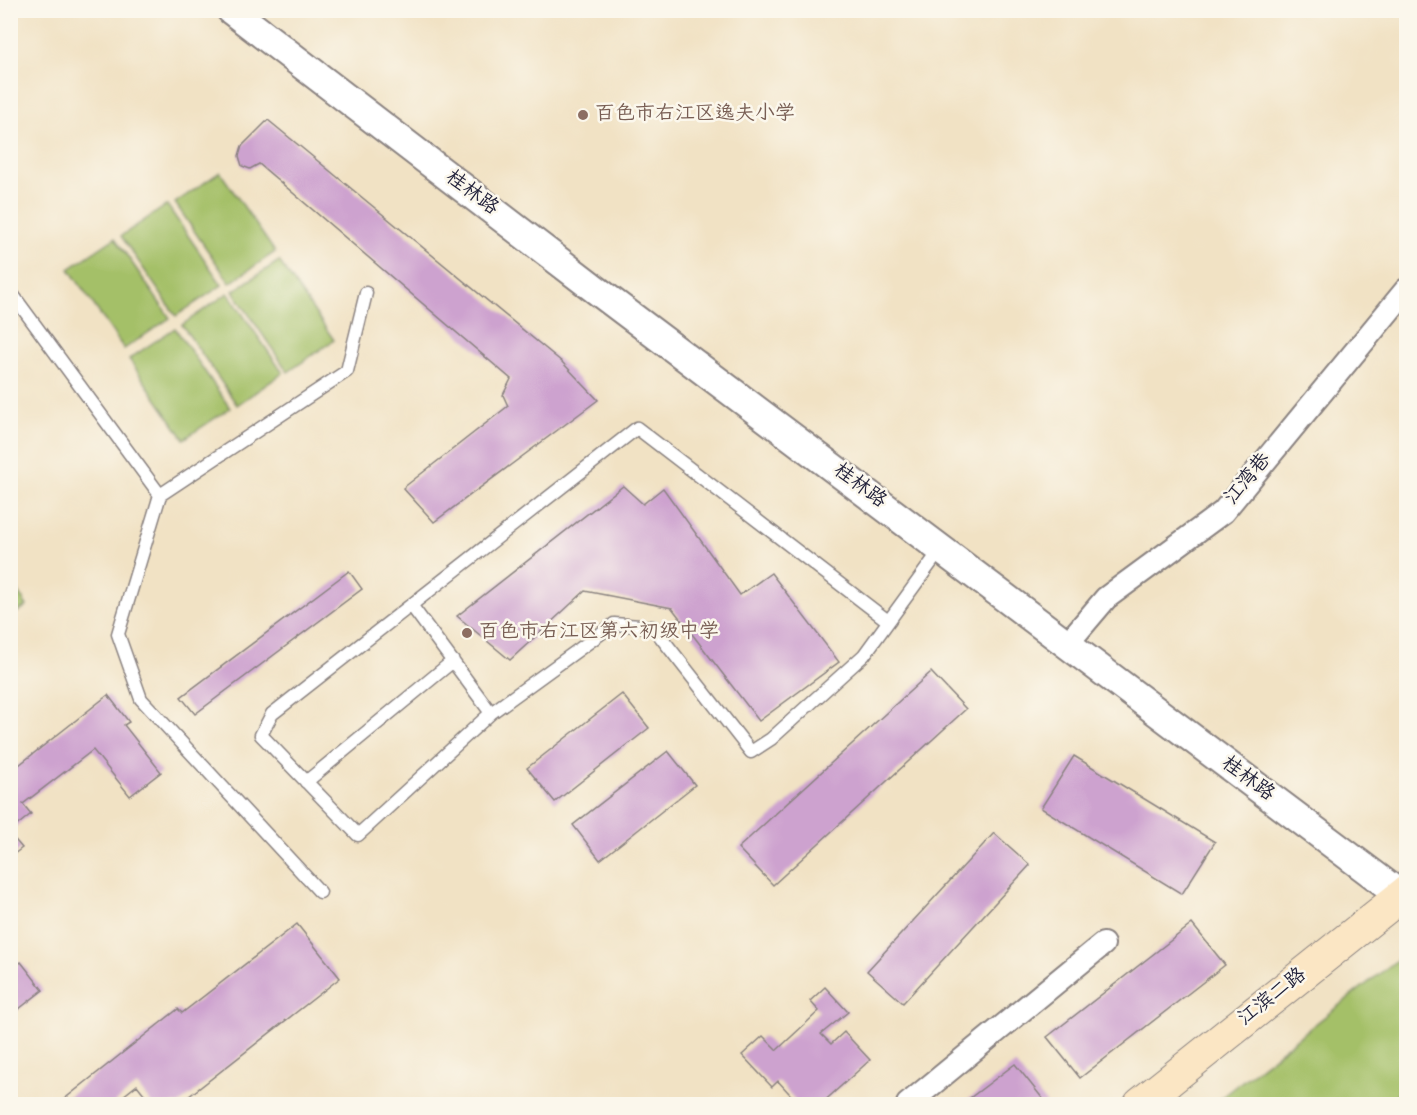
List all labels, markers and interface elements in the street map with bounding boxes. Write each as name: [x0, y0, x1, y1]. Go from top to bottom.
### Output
place label: 百色市右江区逸夫小学: [595, 102, 795, 127]
marker: 百色市右江区逸夫小学: [576, 108, 590, 122]
street label: 桂林路: [440, 165, 504, 222]
street label: 江湾巷: [1219, 448, 1278, 510]
street label: 桂林路: [828, 458, 892, 515]
place label: 百色市右江区第六初级中学: [479, 620, 719, 645]
marker: 百色市右江区第六初级中学: [460, 626, 474, 640]
street label: 桂林路: [1216, 751, 1280, 808]
street label: 江滨二路: [1233, 962, 1312, 1032]

